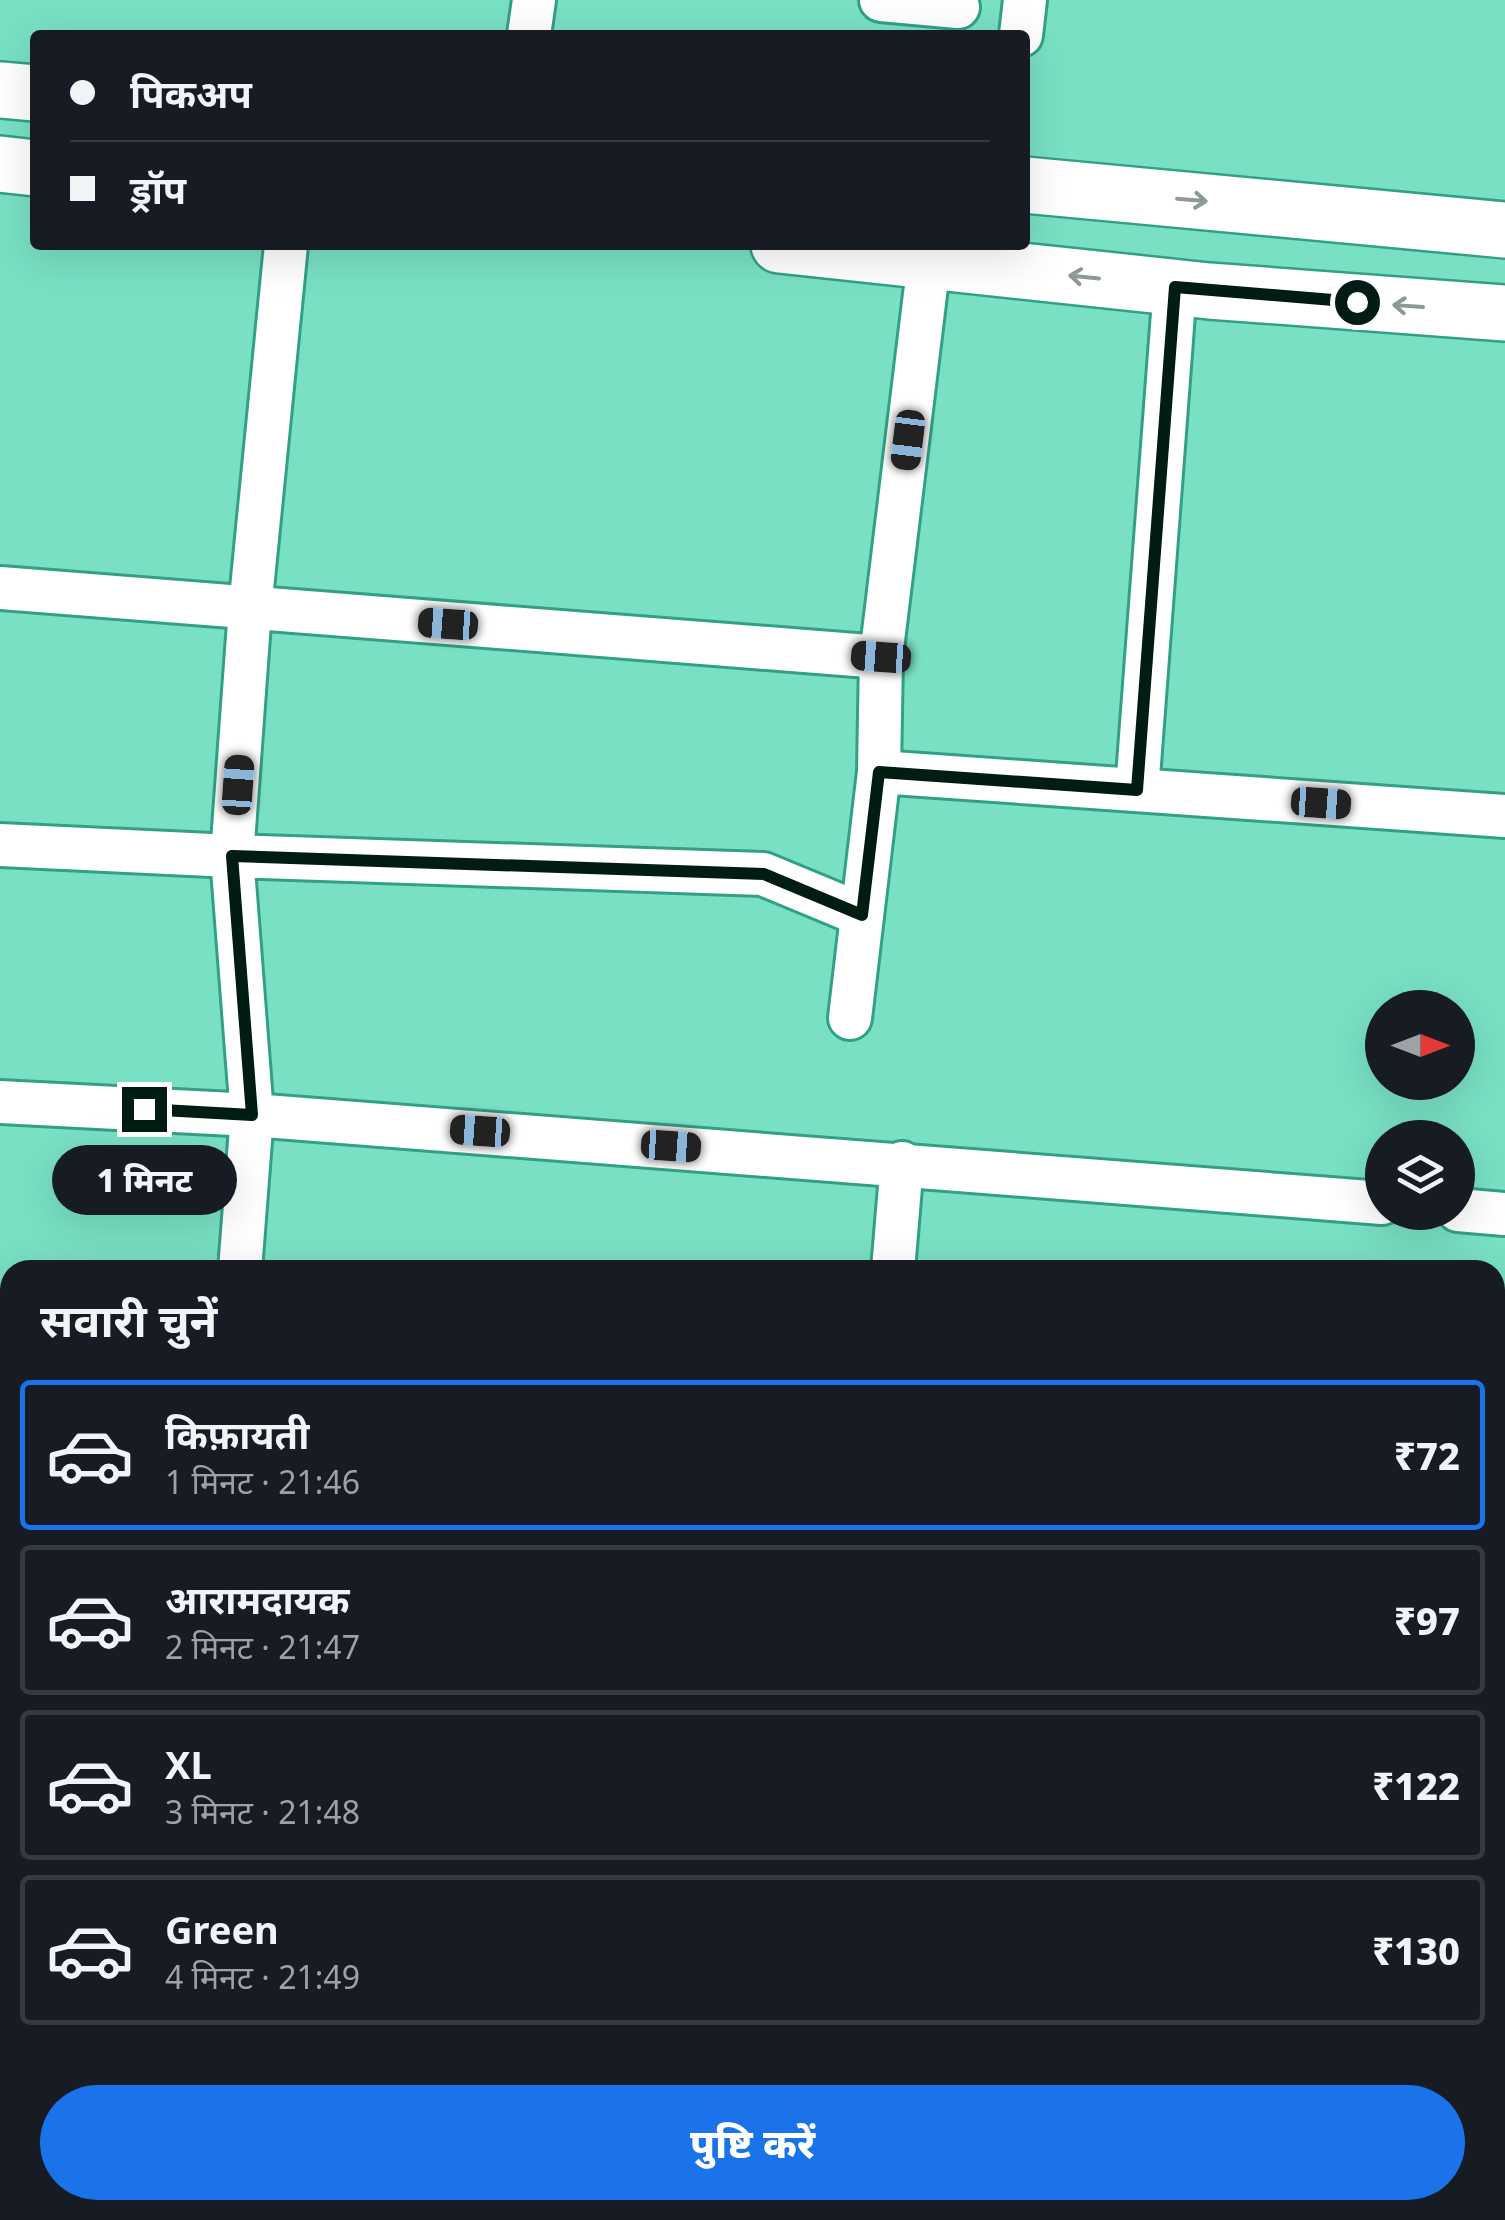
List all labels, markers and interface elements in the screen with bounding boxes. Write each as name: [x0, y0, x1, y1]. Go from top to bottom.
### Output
text: पिकअप: [130, 67, 252, 119]
text: ड्रॉप: [130, 163, 186, 215]
one-way arrow: [1175, 191, 1207, 210]
one-way arrow: [1069, 267, 1101, 286]
route start: [1335, 280, 1380, 325]
one-way arrow: [1392, 296, 1424, 315]
car: [889, 408, 927, 472]
car: [417, 607, 479, 641]
car: [850, 640, 912, 674]
car: [221, 754, 255, 816]
car: [1290, 786, 1352, 820]
north arrow: [1365, 990, 1475, 1100]
map controls: [1365, 990, 1475, 1230]
route end: [122, 1087, 167, 1132]
car: [449, 1114, 511, 1148]
button: layers: [1365, 1120, 1475, 1230]
car: [640, 1129, 702, 1163]
callout: 1 मिनट: [52, 1144, 236, 1214]
text: 1 मिनट: [97, 1158, 192, 1201]
text: सवारी चुनें: [40, 1289, 217, 1350]
text: किफ़ायती: [165, 1408, 309, 1460]
icon: car: [45, 1410, 135, 1500]
text: ₹72: [1394, 1429, 1460, 1481]
text: 1 मिनट · 21:46: [165, 1460, 360, 1503]
text: आरामदायक: [165, 1573, 349, 1625]
icon: car: [45, 1575, 135, 1665]
text: ₹97: [1394, 1594, 1460, 1646]
text: 2 मिनट · 21:47: [165, 1625, 360, 1668]
text: XL: [165, 1738, 212, 1790]
icon: car: [45, 1740, 135, 1830]
text: ₹122: [1372, 1759, 1460, 1811]
text: 3 मिनट · 21:48: [165, 1790, 360, 1833]
text: Green: [165, 1903, 279, 1955]
icon: car: [45, 1905, 135, 1995]
text: ₹130: [1372, 1924, 1460, 1976]
text: 4 मिनट · 21:49: [165, 1955, 360, 1998]
button: पुष्टि करें: [40, 2085, 1465, 2200]

